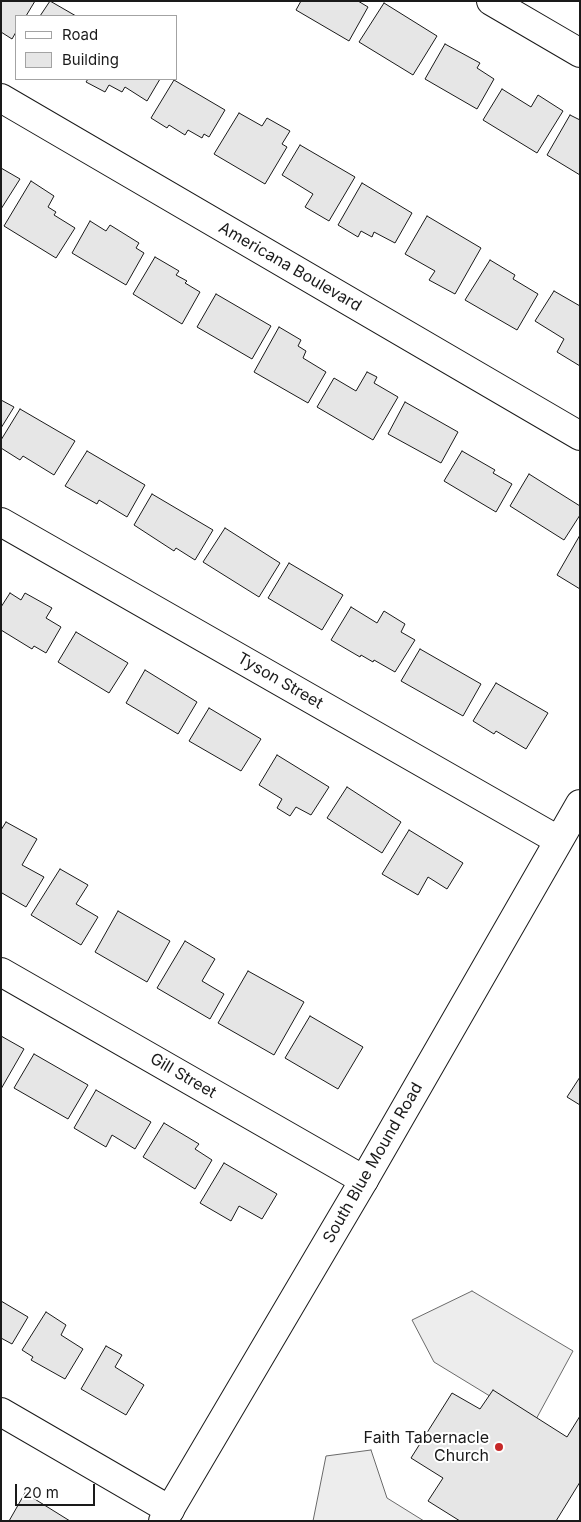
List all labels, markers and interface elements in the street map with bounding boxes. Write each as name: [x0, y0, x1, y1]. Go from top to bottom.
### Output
legend: [15, 15, 178, 80]
text: Road: [62, 25, 98, 44]
text: Building: [62, 50, 119, 69]
street label: Americana Boulevard: [215, 218, 365, 316]
street label: Tyson Street: [234, 649, 326, 713]
street label: Gill Street: [146, 1049, 220, 1103]
street label: South Blue Mound Road: [319, 1079, 427, 1247]
place label: Faith Tabernacle Church: [364, 1428, 489, 1466]
marker: Faith Tabernacle Church: [493, 1441, 505, 1453]
scale bar: [18, 1474, 98, 1506]
text: 20 m: [23, 1483, 59, 1502]

